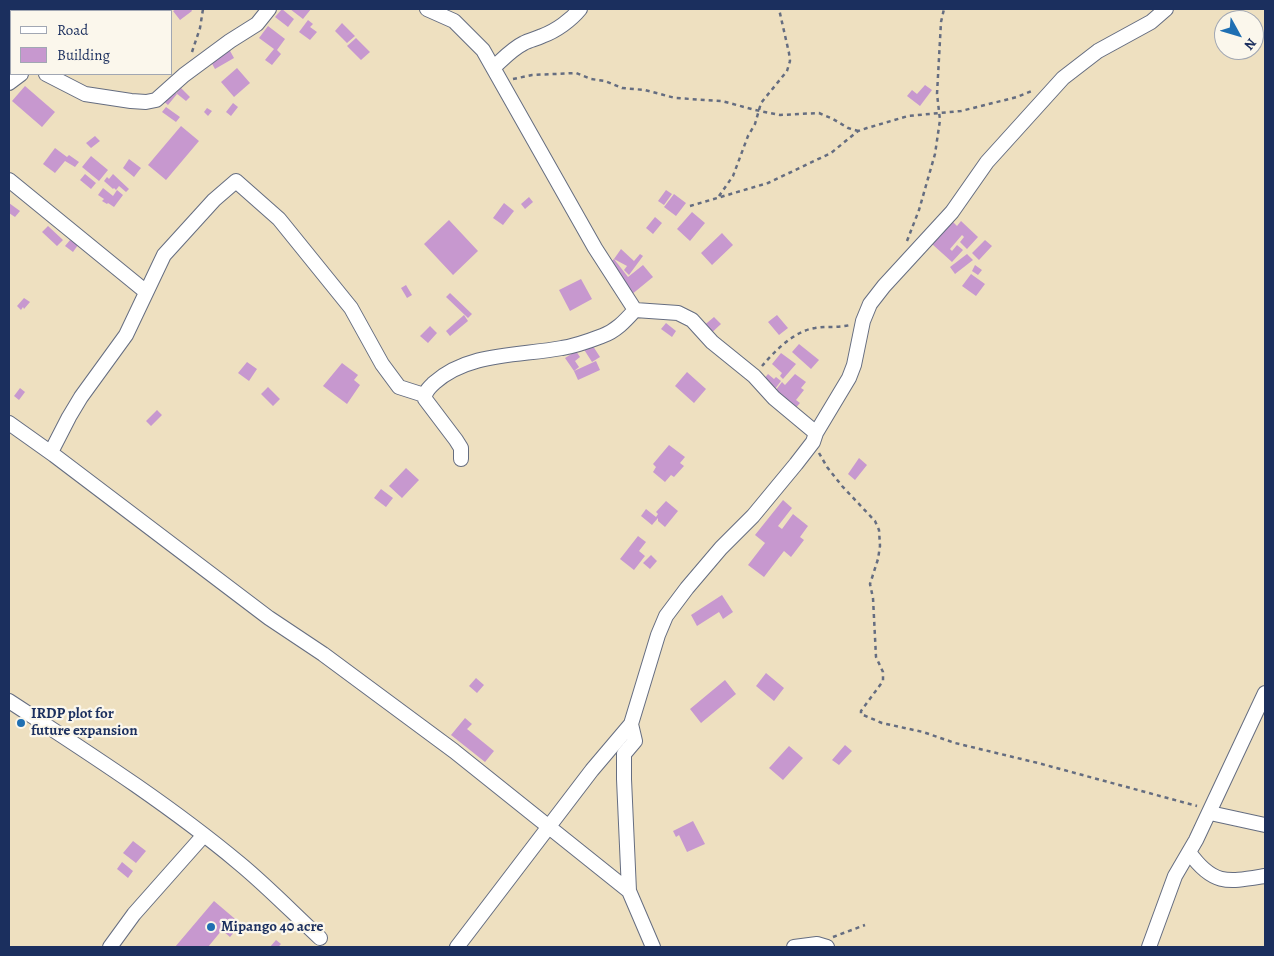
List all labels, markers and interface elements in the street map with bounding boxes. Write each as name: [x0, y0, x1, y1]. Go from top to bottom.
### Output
legend: [10, 10, 172, 75]
north arrow: [1214, 10, 1264, 60]
text: Road: [57, 20, 88, 40]
text: N: [1240, 34, 1261, 54]
text: Building: [57, 45, 110, 65]
place label: IRDP plot for future expansion: [31, 705, 138, 740]
marker: IRDP plot for future expansion: [15, 717, 27, 729]
place label: Mipango 40 acre: [221, 918, 323, 936]
marker: Mipango 40 acre: [205, 921, 217, 933]

